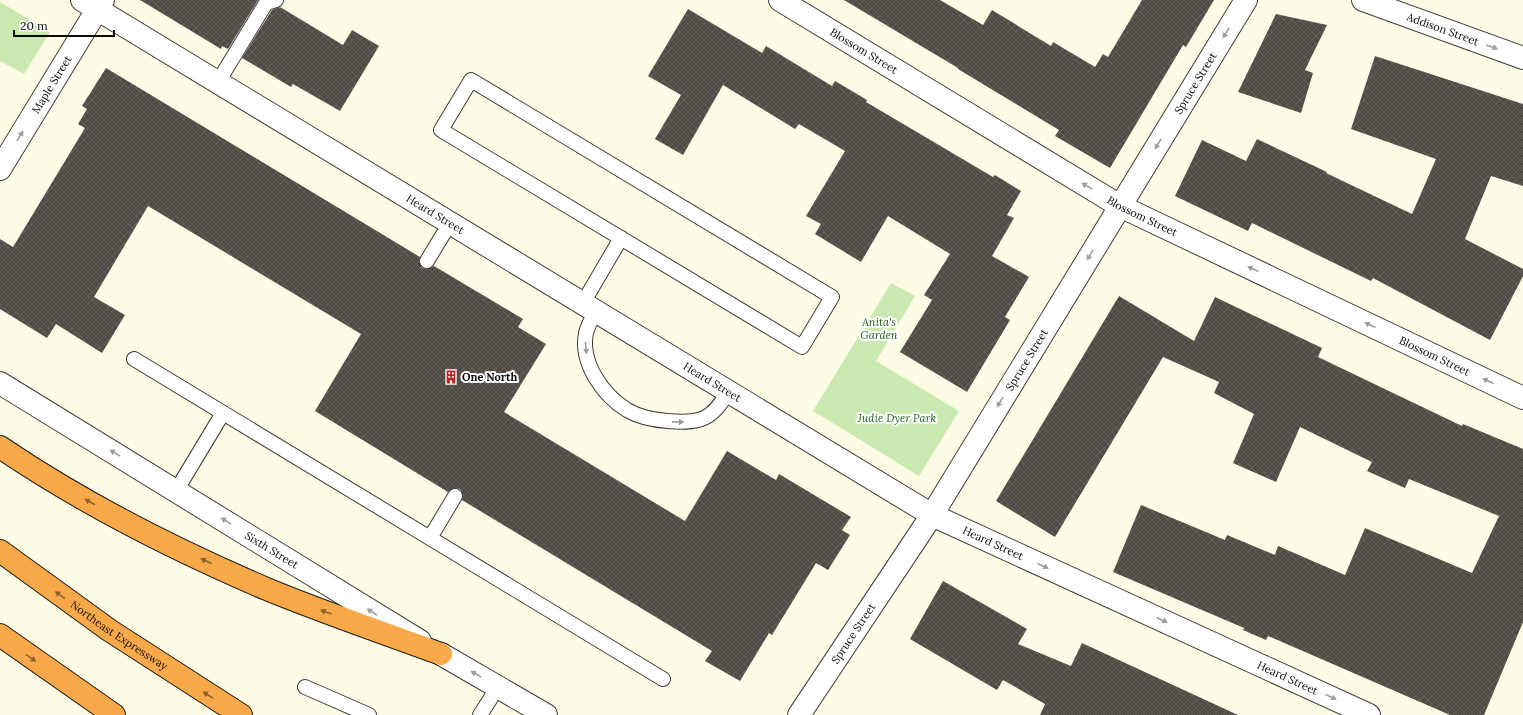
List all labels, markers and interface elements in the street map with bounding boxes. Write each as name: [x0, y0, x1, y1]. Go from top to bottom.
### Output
street label: Addison Street: [1404, 9, 1481, 49]
scale bar: [14, 12, 114, 38]
text: 20 m: [20, 18, 48, 33]
street label: Blossom Street: [827, 25, 901, 77]
one-way arrow: [1222, 27, 1229, 39]
one-way arrow: [1486, 44, 1498, 50]
street label: Spruce Street: [1171, 49, 1220, 117]
street label: Maple Street: [29, 52, 75, 116]
one-way arrow: [17, 130, 24, 142]
one-way arrow: [1154, 139, 1162, 149]
one-way arrow: [1082, 182, 1092, 190]
street label: Heard Street: [404, 191, 467, 237]
street label: Blossom Street: [1104, 193, 1180, 240]
one-way arrow: [1086, 250, 1094, 260]
one-way arrow: [1247, 266, 1259, 272]
park label: Anita's Garden: [860, 315, 898, 342]
one-way arrow: [1365, 322, 1376, 328]
street label: Spruce Street: [1002, 326, 1051, 393]
street label: Blossom Street: [1397, 333, 1473, 379]
one-way arrow: [583, 342, 589, 354]
street label: Heard Street: [681, 359, 745, 405]
building icon: One North: [443, 369, 459, 385]
place label: One North: [462, 370, 518, 384]
one-way arrow: [1482, 378, 1493, 384]
one-way arrow: [997, 396, 1004, 408]
park label: Judie Dyer Park: [857, 411, 936, 425]
one-way arrow: [672, 418, 684, 425]
one-way arrow: [109, 450, 121, 457]
one-way arrow: [84, 499, 96, 506]
one-way arrow: [220, 518, 232, 525]
street label: Heard Street: [960, 523, 1026, 563]
street label: Sixth Street: [243, 528, 302, 572]
one-way arrow: [200, 558, 212, 565]
one-way arrow: [1038, 563, 1049, 569]
one-way arrow: [54, 591, 65, 599]
street label: Northeast Expressway: [68, 597, 171, 673]
street label: Spruce Street: [828, 600, 879, 666]
one-way arrow: [319, 608, 331, 614]
one-way arrow: [366, 608, 378, 615]
one-way arrow: [1156, 617, 1167, 623]
one-way arrow: [26, 654, 37, 662]
street label: Heard Street: [1255, 658, 1321, 698]
one-way arrow: [470, 671, 482, 678]
one-way arrow: [202, 691, 214, 698]
one-way arrow: [1325, 694, 1336, 700]

